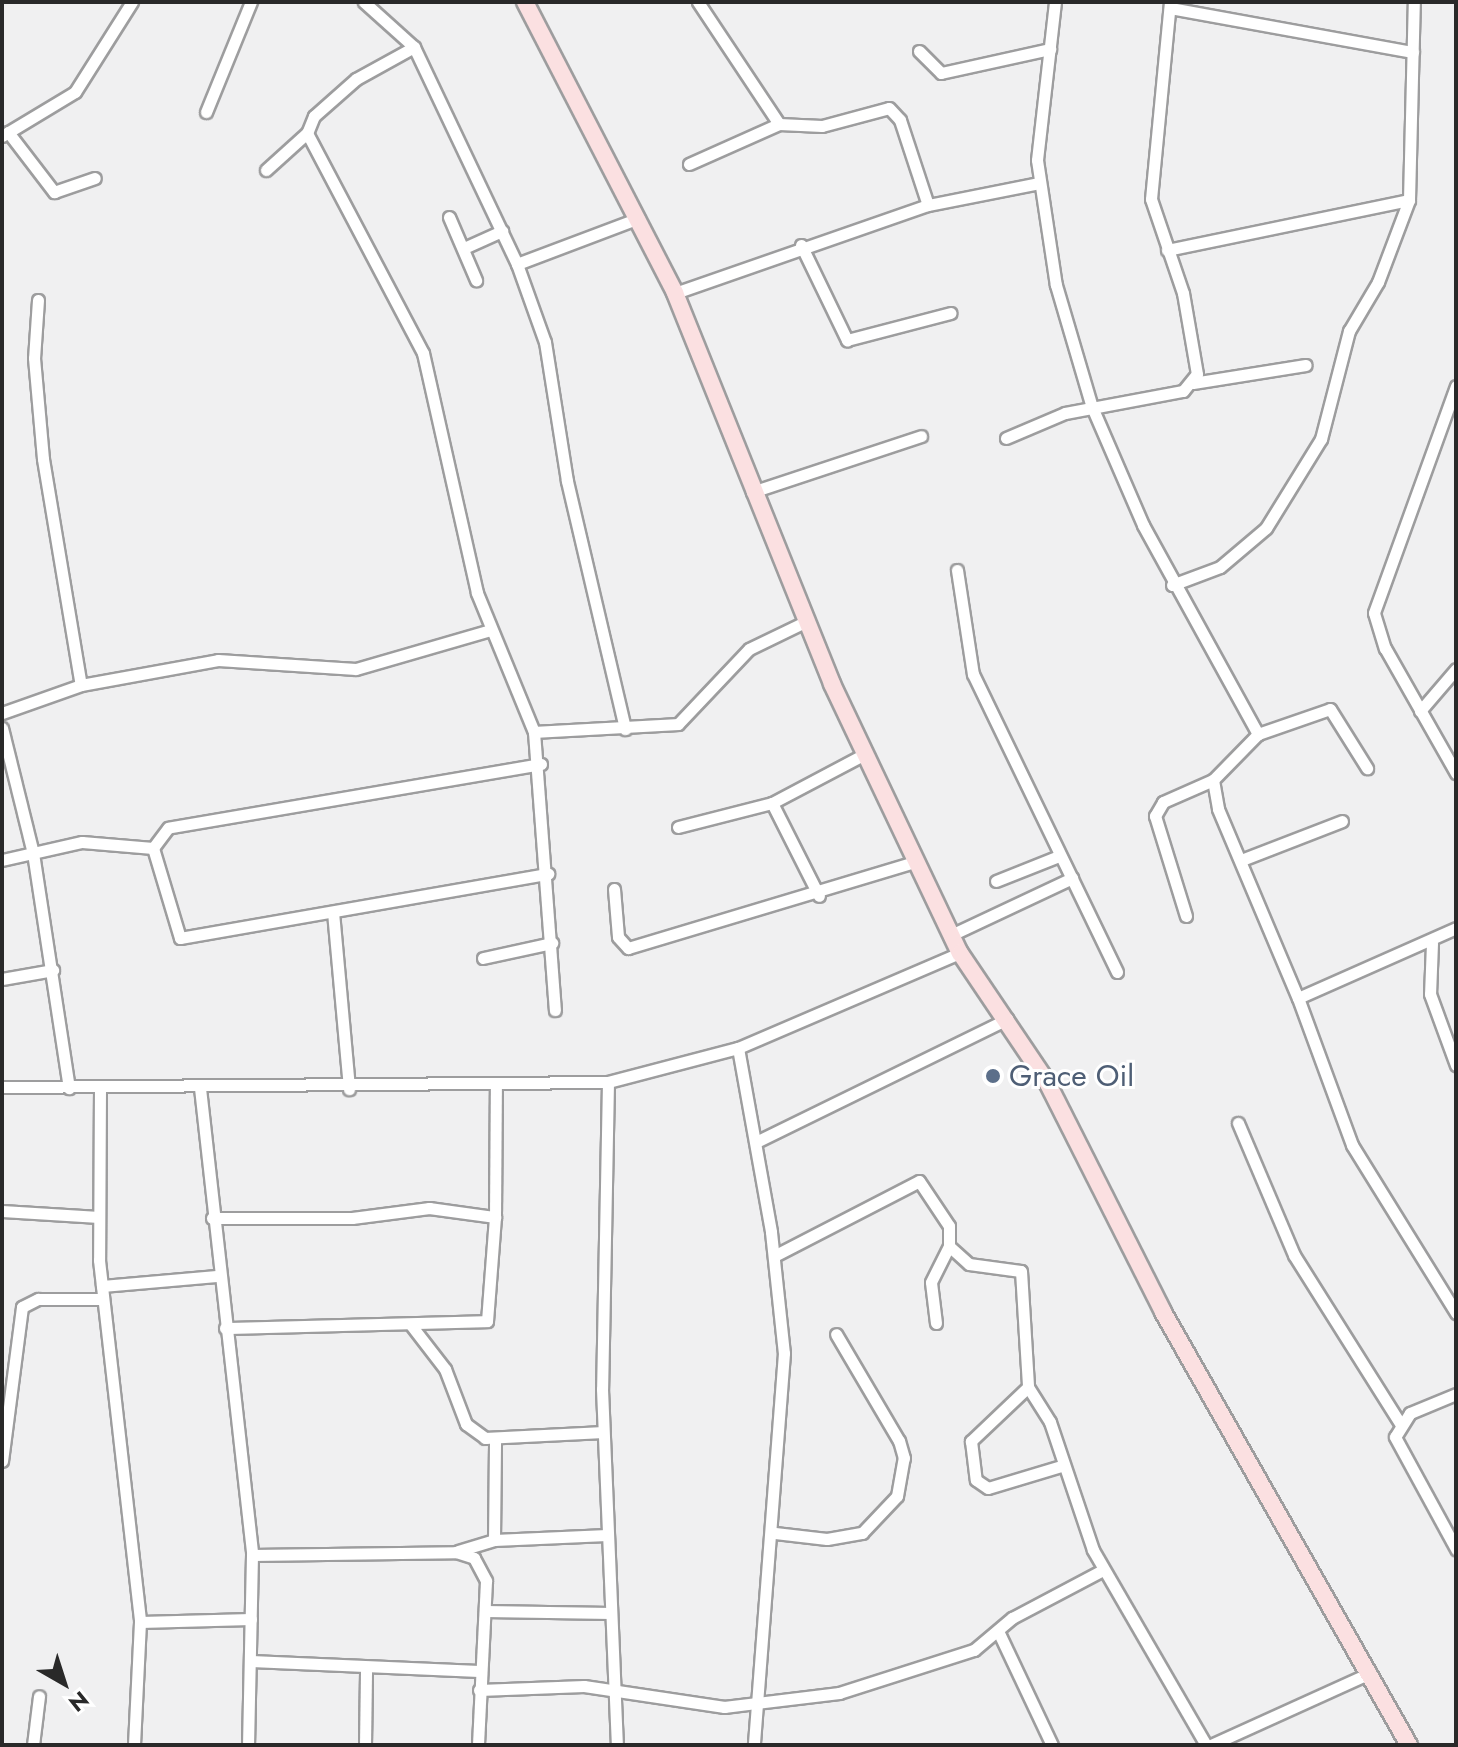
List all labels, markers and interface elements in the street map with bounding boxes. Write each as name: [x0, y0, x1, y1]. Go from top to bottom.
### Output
place label: Grace Oil: [1009, 1058, 1134, 1094]
marker: Grace Oil: [984, 1067, 1002, 1085]
north arrow: [24, 1643, 104, 1723]
text: N: [62, 1684, 96, 1720]

